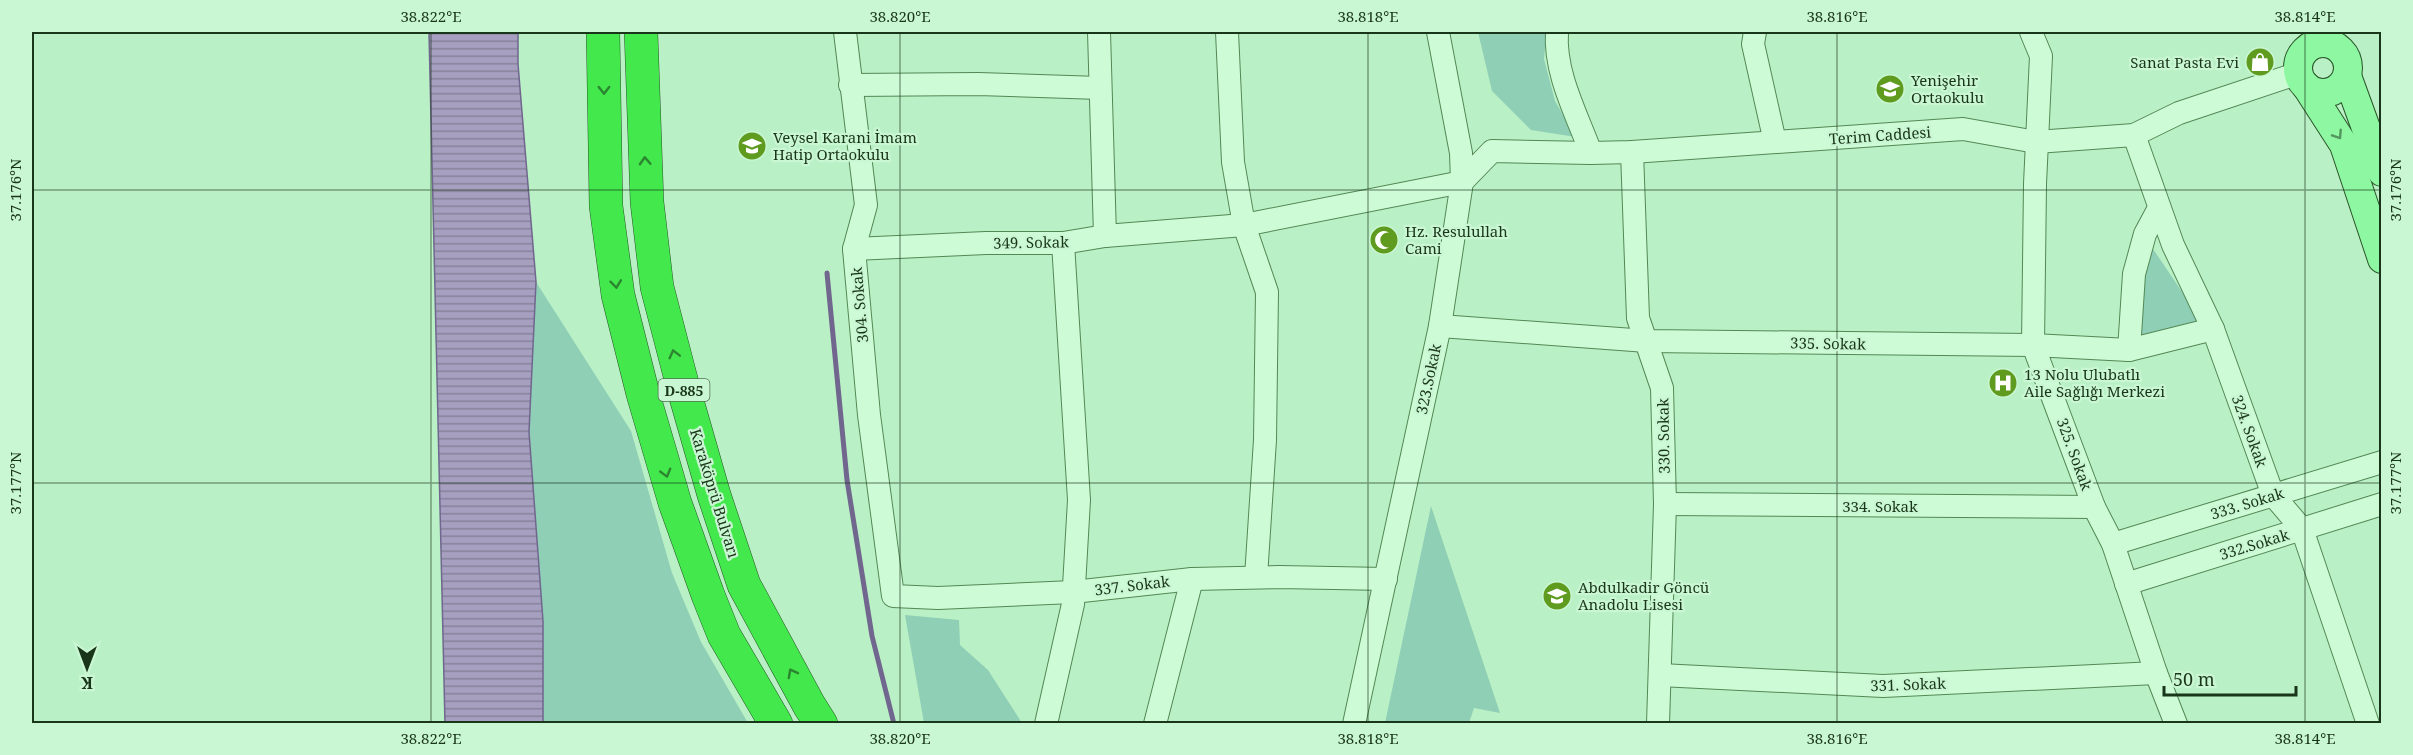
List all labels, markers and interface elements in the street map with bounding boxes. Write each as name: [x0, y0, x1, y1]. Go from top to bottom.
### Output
text: 38.822°E: [400, 6, 462, 26]
text: 38.820°E: [869, 6, 931, 26]
text: 38.818°E: [1337, 6, 1399, 26]
text: 38.816°E: [1806, 6, 1868, 26]
text: 38.814°E: [2274, 6, 2336, 26]
shop icon: Sanat Pasta Evi: [2244, 46, 2276, 78]
place label: Sanat Pasta Evi: [2130, 52, 2239, 72]
place label: Yenişehir Ortaokulu: [1910, 70, 1985, 107]
school or university icon: Yenişehir Ortaokulu: [1874, 73, 1906, 105]
one-way arrow: [598, 85, 611, 94]
street label: Terim Caddesi: [1828, 121, 1932, 149]
place label: Veysel Karani İmam Hatip Ortaokulu: [773, 127, 917, 164]
one-way arrow: [2330, 129, 2342, 139]
school or university icon: Veysel Karani İmam Hatip Ortaokulu: [736, 130, 768, 162]
one-way arrow: [638, 157, 651, 166]
text: 37.176°N: [5, 158, 25, 222]
text: 37.176°N: [2385, 158, 2405, 222]
place label: Hz. Resulullah Cami: [1405, 221, 1508, 258]
mosque icon: Hz. Resulullah Cami: [1368, 224, 1400, 256]
street label: 349. Sokak: [993, 231, 1069, 253]
street label: 304. Sokak: [846, 266, 872, 344]
one-way arrow: [610, 280, 622, 289]
street label: 335. Sokak: [1790, 332, 1866, 354]
street label: 323.Sokak: [1411, 342, 1445, 416]
one-way arrow: [669, 349, 682, 359]
place label: 13 Nolu Ulubatlı Aile Sağlığı Merkezi: [2024, 364, 2165, 401]
hospital icon: 13 Nolu Ulubatlı Aile Sağlığı Merkezi: [1987, 367, 2019, 399]
road number: D-885: [658, 379, 710, 401]
street label: 324. Sokak: [2228, 392, 2272, 470]
street label: 330. Sokak: [1652, 398, 1674, 474]
street label: 325. Sokak: [2053, 415, 2097, 493]
street label: Karaköprü Bulvarı: [686, 426, 744, 560]
text: 37.177°N: [5, 451, 25, 515]
text: 37.177°N: [2385, 451, 2405, 515]
one-way arrow: [659, 467, 671, 478]
street label: 333. Sokak: [2208, 482, 2286, 524]
street label: 334. Sokak: [1842, 496, 1918, 516]
street label: 332.Sokak: [2217, 524, 2291, 564]
street label: 337. Sokak: [1093, 570, 1171, 600]
place label: Abdulkadir Göncü Anadolu Lisesi: [1578, 577, 1710, 614]
school or university icon: Abdulkadir Göncü Anadolu Lisesi: [1541, 580, 1573, 612]
north arrow: [57, 638, 117, 698]
scale bar: [2164, 659, 2296, 697]
text: 50 m: [2173, 667, 2215, 691]
one-way arrow: [788, 669, 799, 679]
text: K: [81, 672, 93, 694]
street label: 331. Sokak: [1870, 673, 1946, 695]
text: 38.822°E: [400, 728, 462, 748]
text: 38.820°E: [869, 728, 931, 748]
text: 38.818°E: [1337, 728, 1399, 748]
text: 38.816°E: [1806, 728, 1868, 748]
text: 38.814°E: [2274, 728, 2336, 748]

